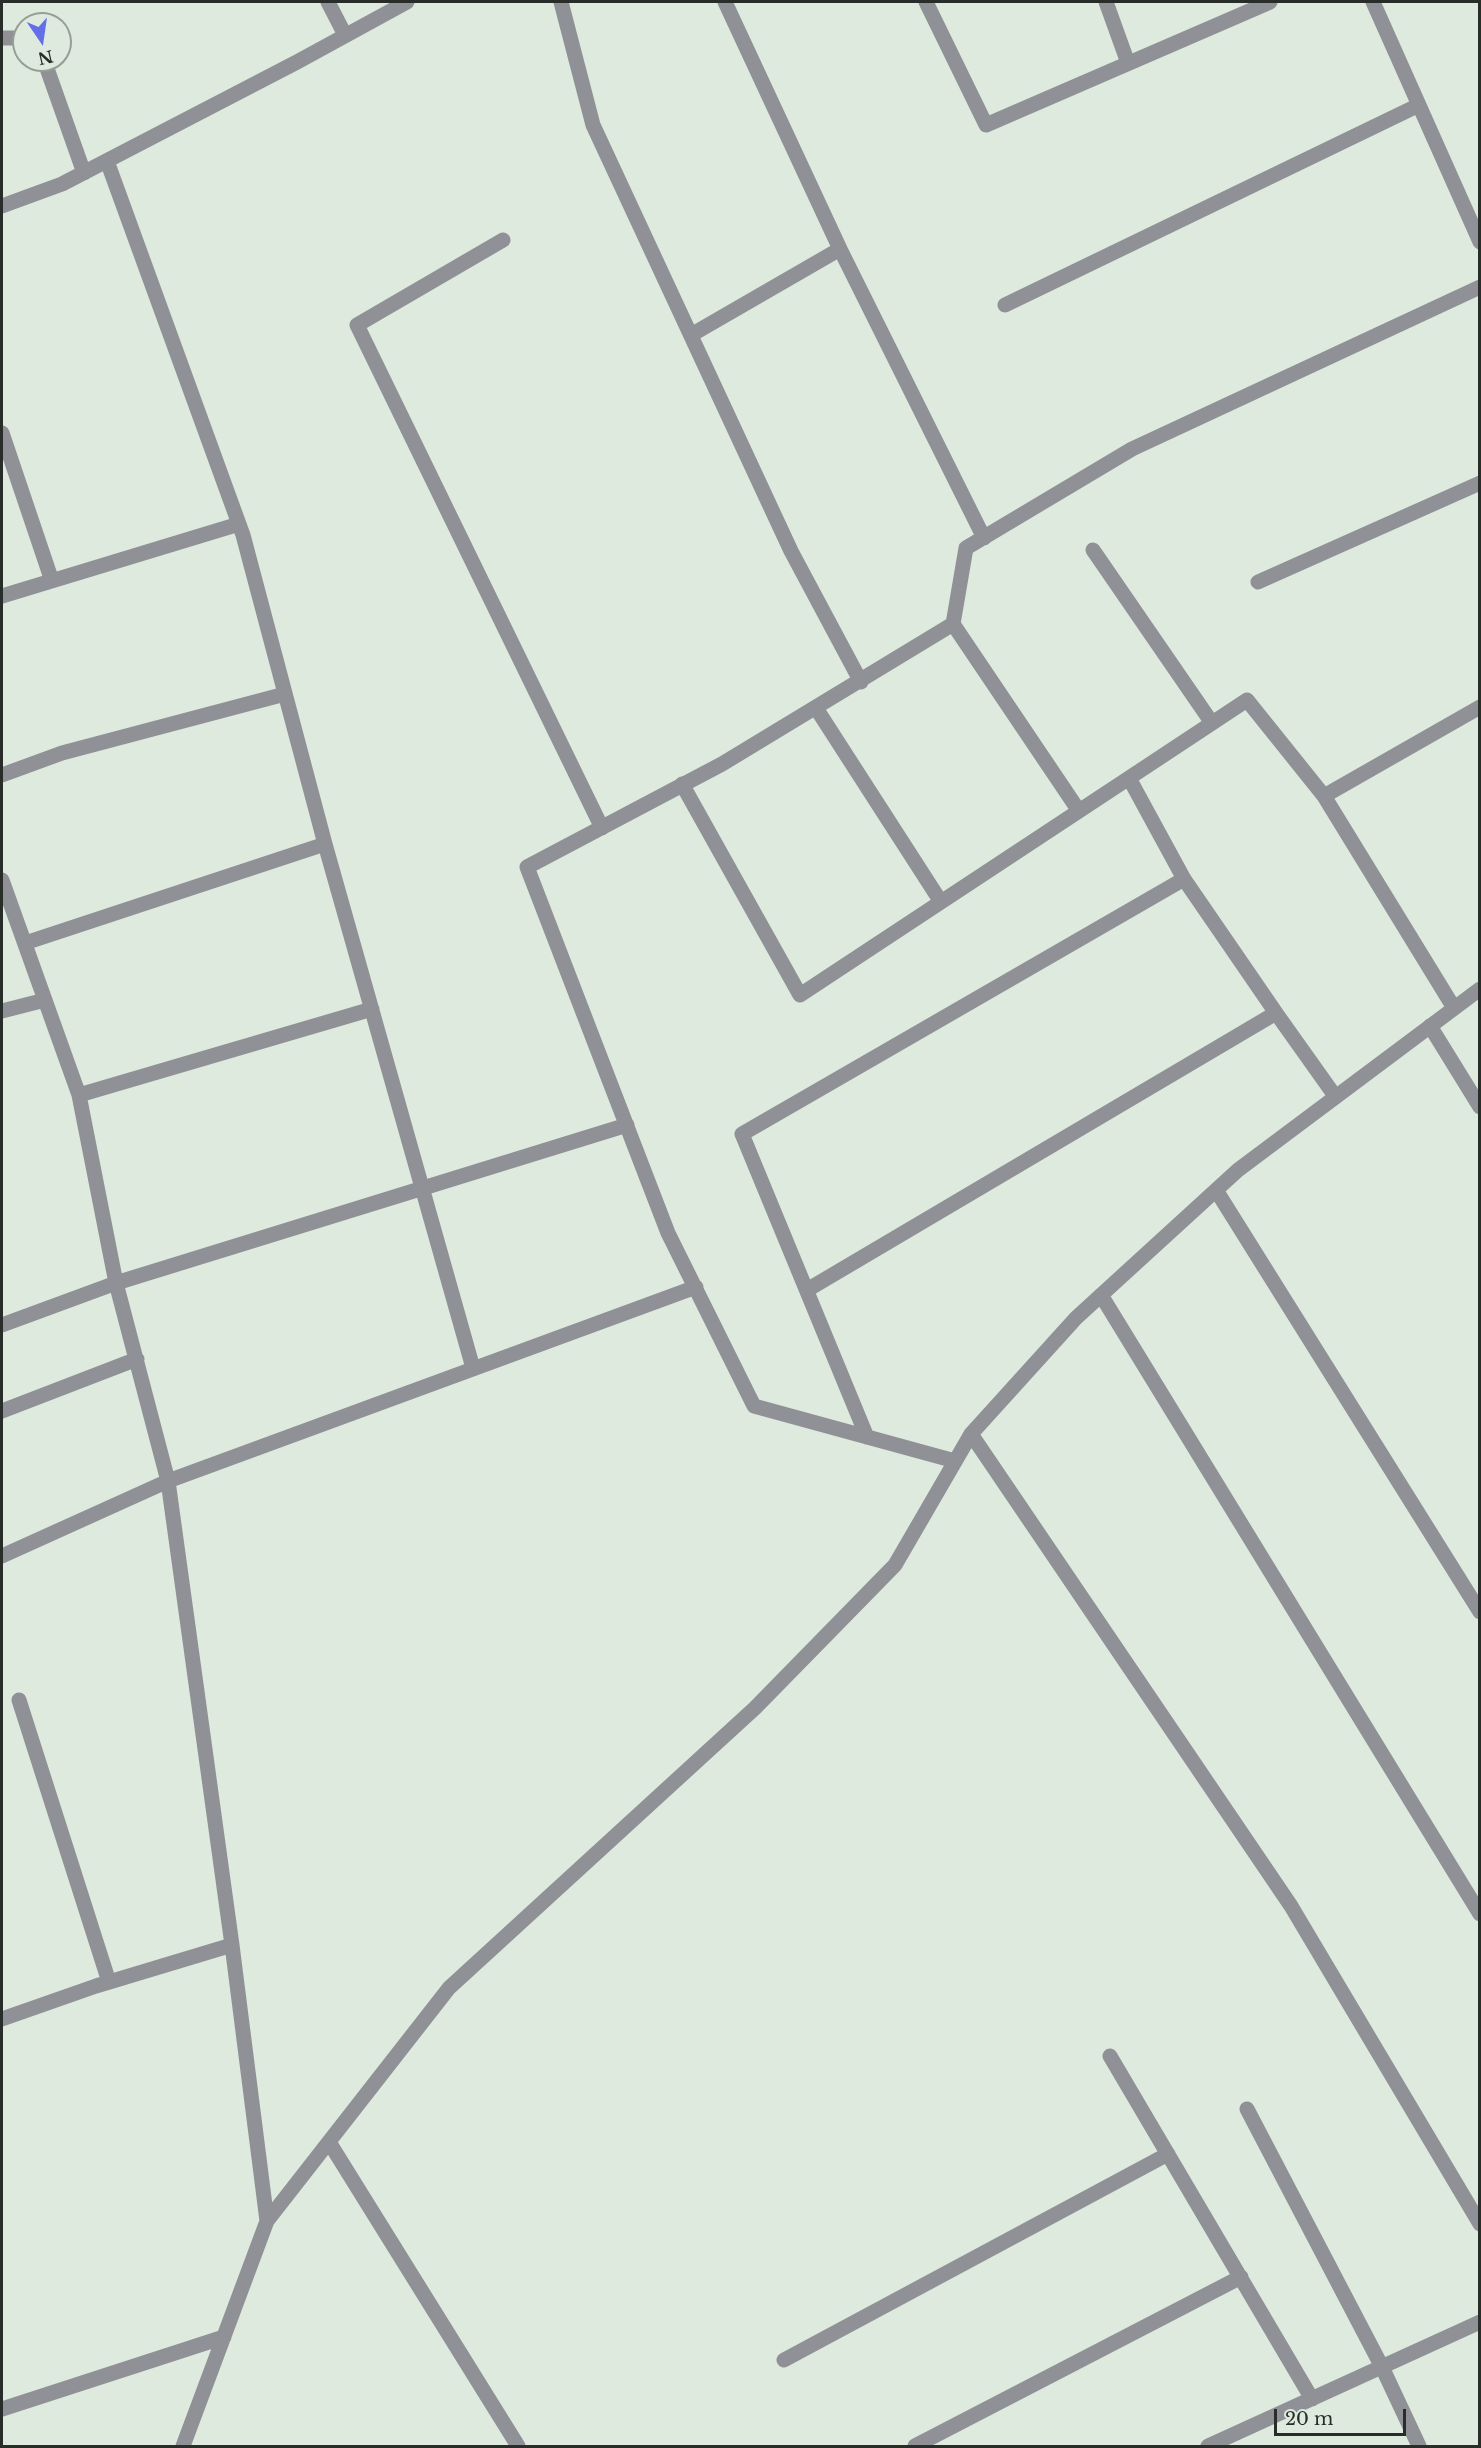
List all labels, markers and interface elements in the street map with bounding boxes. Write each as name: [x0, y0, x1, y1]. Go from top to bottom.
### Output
north arrow: [12, 12, 72, 72]
text: N: [36, 46, 55, 69]
scale bar: [1277, 2397, 1409, 2435]
text: 20 m: [1285, 2408, 1333, 2430]

